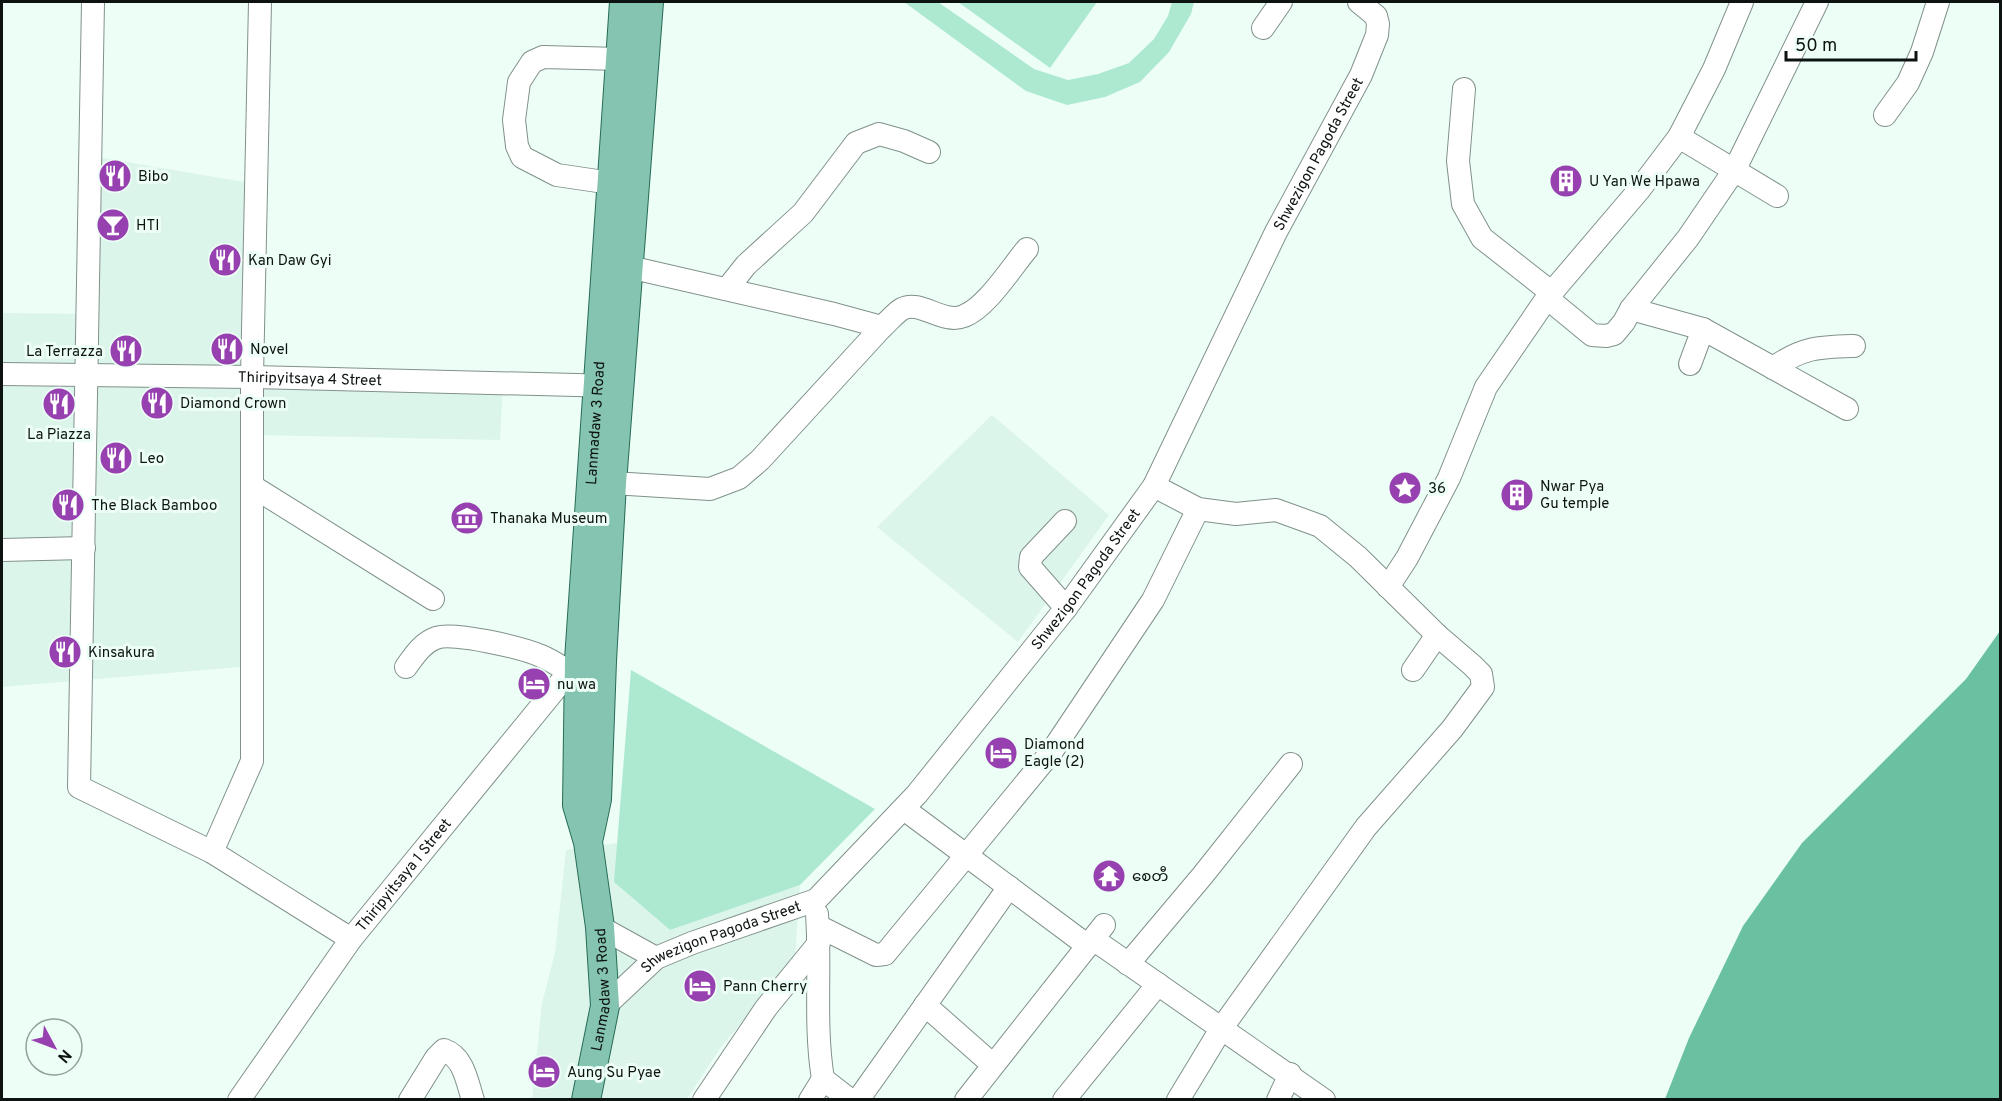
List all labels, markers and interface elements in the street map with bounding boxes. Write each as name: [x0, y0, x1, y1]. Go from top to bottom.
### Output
scale bar: [1786, 24, 1916, 62]
text: 50 m: [1795, 35, 1837, 58]
street label: Shwezigon Pagoda Street: [1270, 75, 1369, 234]
restaurant icon: Bibo: [97, 158, 133, 194]
building icon: U Yan We Hpawa: [1548, 163, 1584, 199]
place label: Bibo: [138, 168, 169, 187]
place label: U Yan We Hpawa: [1589, 173, 1700, 192]
bar icon: HTI: [95, 207, 131, 243]
place label: HTI: [136, 217, 159, 236]
restaurant icon: Kan Daw Gyi: [207, 242, 243, 278]
place label: Kan Daw Gyi: [248, 252, 331, 271]
restaurant icon: Novel: [209, 331, 245, 367]
restaurant icon: La Terrazza: [108, 333, 144, 369]
place label: Novel: [250, 341, 289, 360]
place label: La Terrazza: [26, 343, 103, 362]
street label: Lanmadaw 3 Road: [583, 361, 610, 486]
street label: Thiripyitsaya 4 Street: [238, 369, 382, 391]
restaurant icon: Diamond Crown: [139, 385, 175, 421]
restaurant icon: La Piazza: [41, 386, 77, 422]
place label: Diamond Crown: [180, 395, 287, 414]
place label: La Piazza: [27, 426, 91, 445]
restaurant icon: Leo: [98, 440, 134, 476]
place label: Leo: [139, 450, 164, 469]
place icon: 36: [1387, 470, 1423, 506]
building icon: Nwar Pya Gu temple: [1499, 477, 1535, 513]
place label: Nwar Pya Gu temple: [1540, 478, 1609, 514]
place label: 36: [1428, 480, 1446, 499]
restaurant icon: The Black Bamboo: [50, 487, 86, 523]
place label: The Black Bamboo: [91, 497, 217, 516]
museum icon: Thanaka Museum: [449, 500, 485, 536]
street label: Shwezigon Pagoda Street: [1028, 505, 1145, 654]
place label: Thanaka Museum: [490, 510, 607, 529]
restaurant icon: Kinsakura: [47, 634, 83, 670]
place label: Kinsakura: [88, 644, 155, 663]
hotel icon: nu wa: [516, 666, 552, 702]
place label: nu wa: [557, 676, 596, 695]
hotel icon: Diamond Eagle (2): [983, 735, 1019, 771]
place label: Diamond Eagle (2): [1024, 736, 1084, 772]
street label: Thiripyitsaya 1 Street: [353, 815, 456, 936]
temple icon: စေတီ: [1091, 858, 1127, 894]
place label: စေတီ: [1132, 866, 1168, 887]
street label: Shwezigon Pagoda Street: [638, 898, 804, 978]
street label: Lanmadaw 3 Road: [588, 927, 616, 1053]
hotel icon: Pann Cherry: [682, 968, 718, 1004]
place label: Pann Cherry: [723, 978, 807, 997]
north arrow: [24, 1017, 84, 1077]
text: N: [52, 1045, 75, 1066]
hotel icon: Aung Su Pyae: [526, 1054, 562, 1090]
place label: Aung Su Pyae: [567, 1064, 661, 1083]

